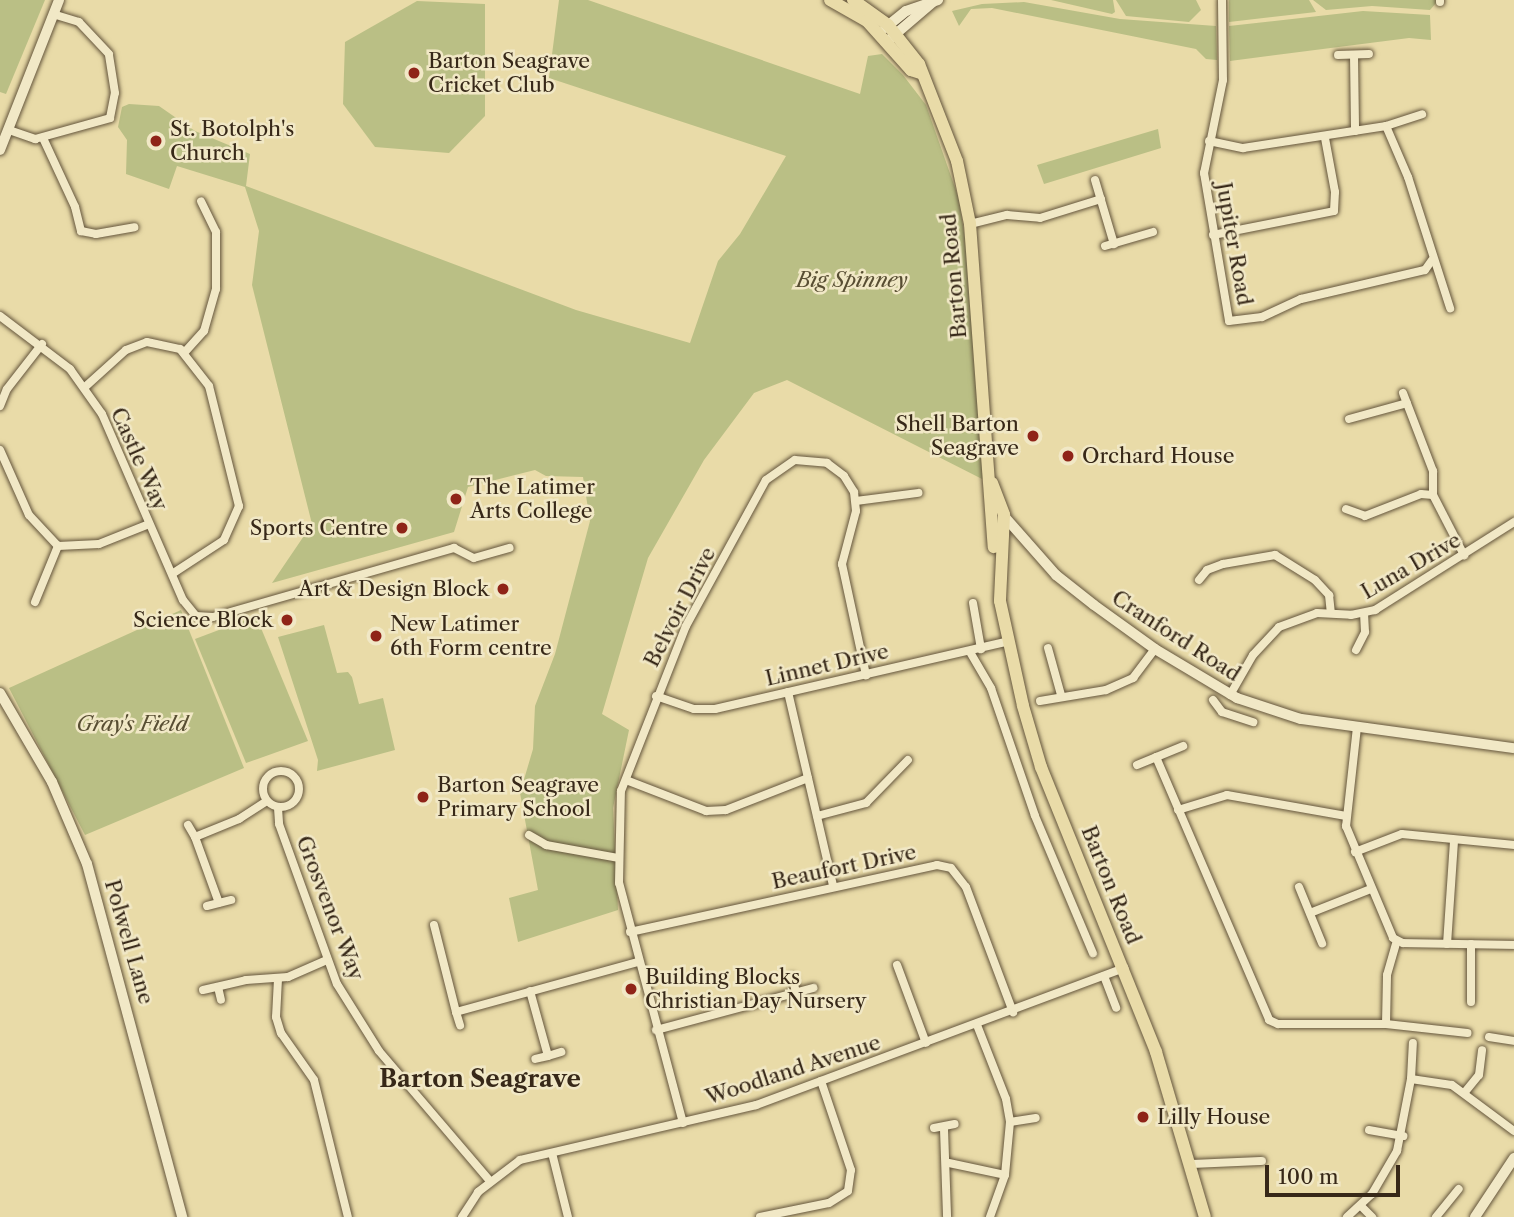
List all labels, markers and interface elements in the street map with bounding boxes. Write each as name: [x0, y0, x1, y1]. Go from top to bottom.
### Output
place label: Barton Seagrave Cricket Club: [428, 48, 590, 98]
marker: Barton Seagrave Cricket Club: [406, 65, 422, 81]
place label: St. Botolph's Church: [170, 116, 294, 166]
marker: St. Botolph's Church: [148, 133, 164, 149]
street label: Jupiter Road: [1211, 180, 1257, 308]
street label: Barton Road: [936, 212, 972, 340]
park label: Big Spinney: [796, 267, 908, 293]
street label: Castle Way: [105, 403, 173, 515]
place label: Shell Barton Seagrave: [895, 411, 1019, 461]
marker: Shell Barton Seagrave: [1025, 428, 1041, 444]
place label: Orchard House: [1082, 443, 1234, 469]
marker: Orchard House: [1060, 448, 1076, 464]
place label: The Latimer Arts College: [470, 474, 595, 524]
marker: The Latimer Arts College: [448, 491, 464, 507]
place label: Sports Centre: [250, 515, 388, 541]
marker: Sports Centre: [394, 520, 410, 536]
street label: Luna Drive: [1357, 527, 1465, 605]
street label: Belvoir Drive: [639, 543, 721, 671]
place label: Art & Design Block: [298, 576, 489, 602]
marker: Art & Design Block: [495, 581, 511, 597]
street label: Cranford Road: [1107, 585, 1245, 687]
place label: Science Block: [133, 607, 273, 633]
place label: New Latimer 6th Form centre: [390, 611, 552, 661]
marker: Science Block: [279, 612, 295, 628]
marker: New Latimer 6th Form centre: [368, 628, 384, 644]
street label: Linnet Drive: [763, 639, 891, 691]
park label: Gray's Field: [76, 711, 188, 737]
place label: Barton Seagrave Primary School: [437, 772, 599, 822]
marker: Barton Seagrave Primary School: [415, 789, 431, 805]
street label: Barton Road: [1076, 822, 1146, 948]
street label: Grosvenor Way: [291, 832, 369, 984]
street label: Beaufort Drive: [769, 839, 919, 895]
street label: Polwell Lane: [99, 877, 159, 1007]
place label: Building Blocks Christian Day Nursery: [645, 964, 867, 1014]
marker: Building Blocks Christian Day Nursery: [623, 981, 639, 997]
street label: Woodland Avenue: [702, 1030, 884, 1110]
district label: Barton Seagrave: [379, 1065, 581, 1093]
place label: Lilly House: [1157, 1104, 1271, 1130]
marker: Lilly House: [1135, 1109, 1151, 1125]
scale bar: [1269, 1150, 1404, 1194]
text: 100 m: [1278, 1164, 1339, 1189]

